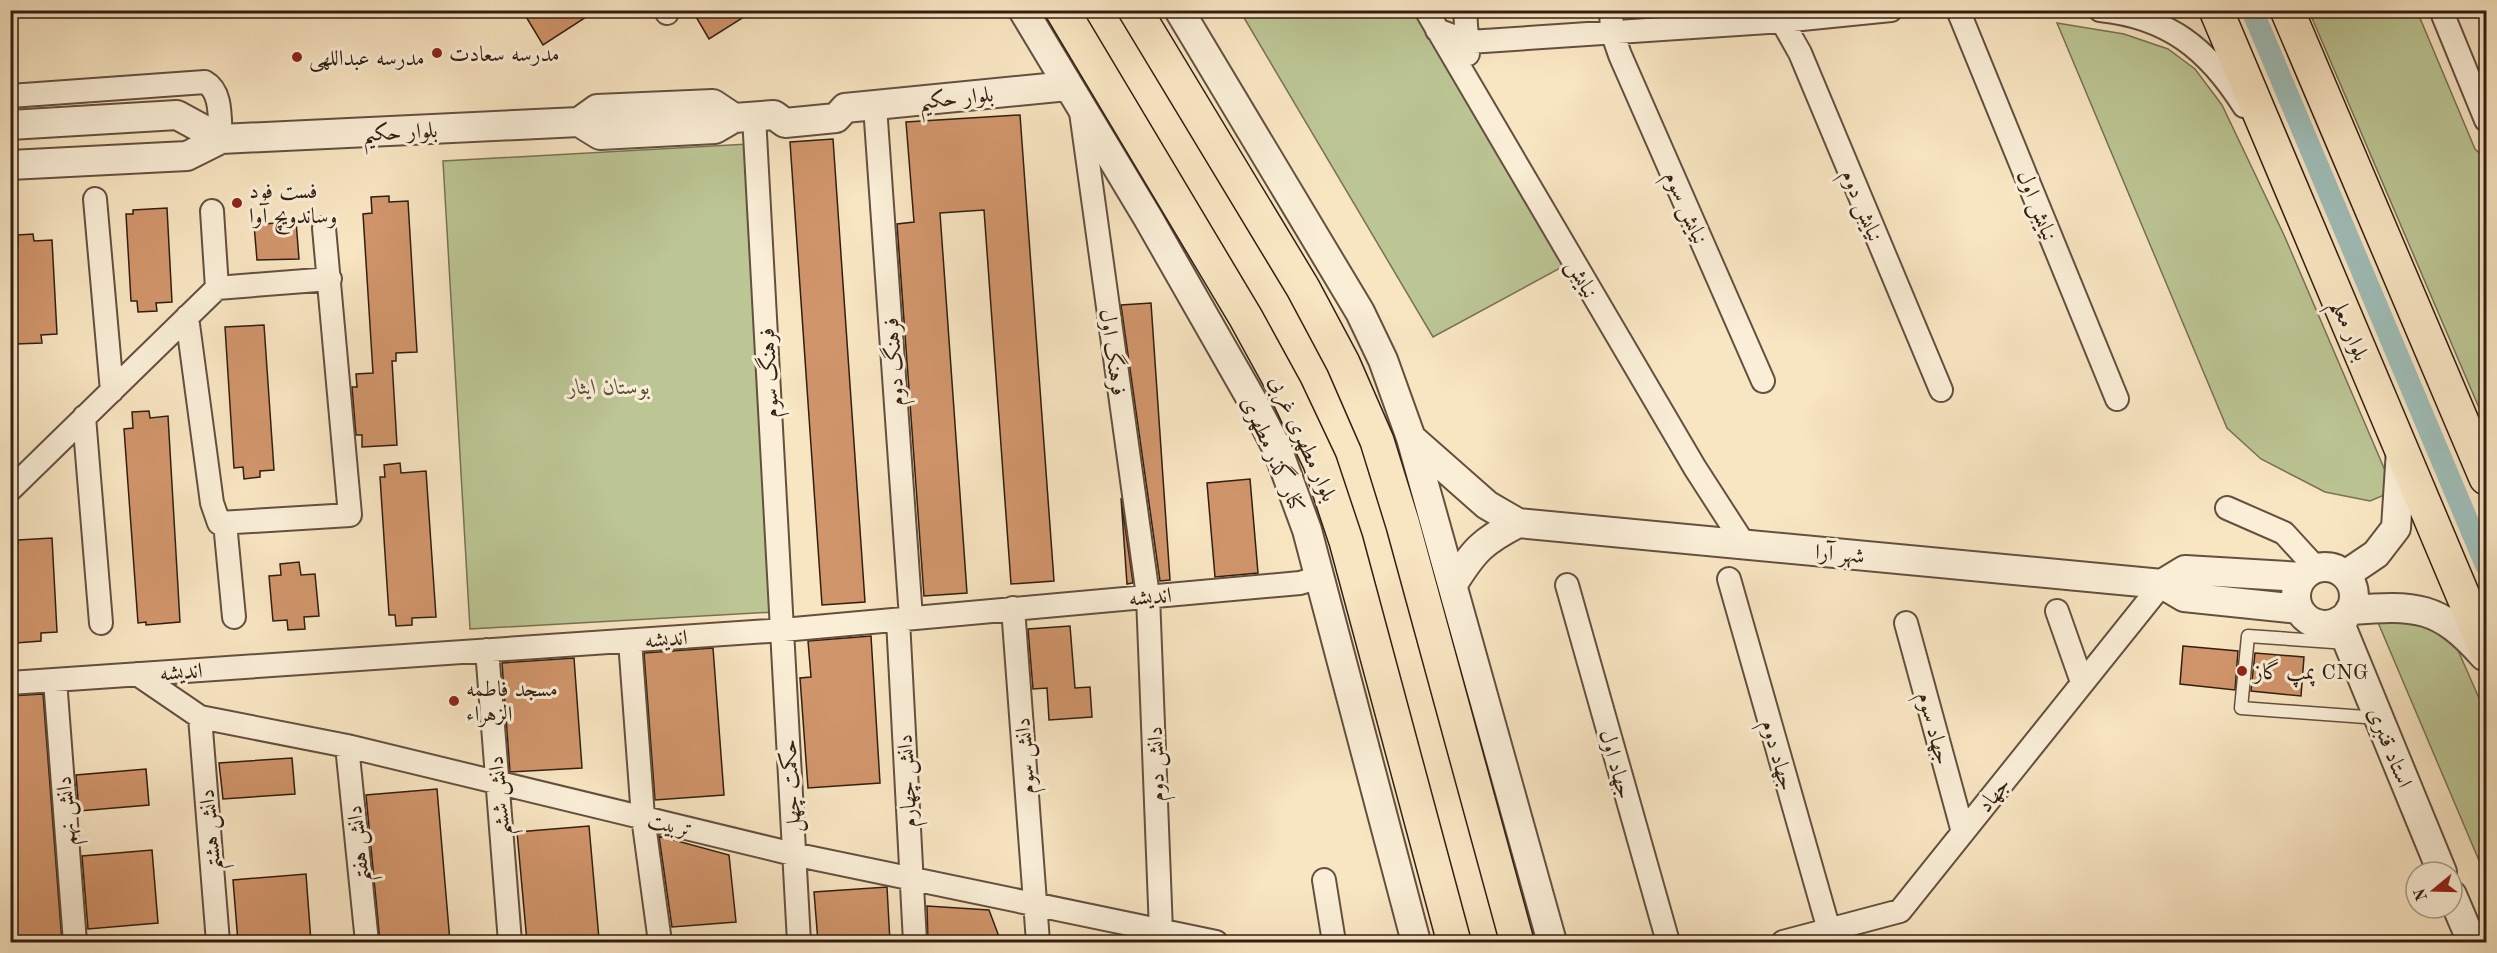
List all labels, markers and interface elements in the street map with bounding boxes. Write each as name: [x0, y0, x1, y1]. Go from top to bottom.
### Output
place label: مدرسه سعادت: [449, 44, 560, 67]
marker: مدرسه سعادت: [430, 46, 444, 60]
place label: مدرسه عبداللهی: [309, 48, 424, 73]
marker: مدرسه عبداللهی: [290, 50, 304, 64]
street label: بلوار حکیم: [918, 83, 996, 123]
street label: بلوار حکیم: [362, 119, 439, 155]
street label: نیایش دوم: [1830, 167, 1886, 248]
street label: نیایش اول: [2009, 167, 2060, 245]
street label: نیایش سوم: [1653, 168, 1711, 250]
place label: فست فود وساندویچ آوا: [249, 181, 337, 235]
marker: فست فود وساندویچ آوا: [230, 196, 244, 210]
street label: نيايش: [1559, 256, 1601, 304]
street label: بلوار معلم: [2317, 297, 2372, 368]
street label: فرهنگ اول: [1093, 307, 1133, 397]
street label: فرهنگ دوم: [877, 316, 916, 407]
street label: فرهنگ سوم: [753, 327, 790, 419]
street label: بلوار مطهری غربی: [1261, 373, 1340, 507]
park label: بوستان ایثار: [566, 377, 650, 400]
street label: کنار گذر مطهری: [1235, 391, 1313, 517]
street label: شهر آرا: [1814, 538, 1866, 570]
street label: اندیشه: [1128, 585, 1173, 612]
street label: اندیشه: [644, 628, 688, 653]
place label: پمپ گاز CNG: [2252, 658, 2369, 688]
street label: اندیشه: [159, 661, 203, 686]
marker: پمپ گاز CNG: [2235, 664, 2249, 678]
place label: مسجد فاطمه الزهراء: [466, 679, 558, 728]
street label: جهاد سوم: [1906, 690, 1953, 769]
marker: مسجد فاطمه الزهراء: [447, 694, 461, 708]
street label: استاد قنبری: [2362, 704, 2415, 791]
street label: دانش سوم: [1012, 716, 1047, 795]
street label: جهاد دوم: [1750, 718, 1798, 795]
street label: دانش دوم: [1145, 726, 1176, 802]
street label: جهاد اول: [1594, 727, 1635, 802]
street label: دانش چهارم: [895, 733, 928, 828]
street label: حکمت چهل: [777, 739, 808, 833]
street label: دانش ششم: [486, 754, 523, 837]
street label: جهاد: [1974, 774, 2015, 817]
street label: دانش نهم: [54, 775, 88, 847]
street label: دانش هشتم: [196, 787, 234, 871]
street label: دانش هفتم: [344, 803, 383, 883]
street label: تربیت: [645, 810, 694, 843]
north arrow: [2404, 860, 2464, 920]
text: N: [2412, 885, 2431, 903]

